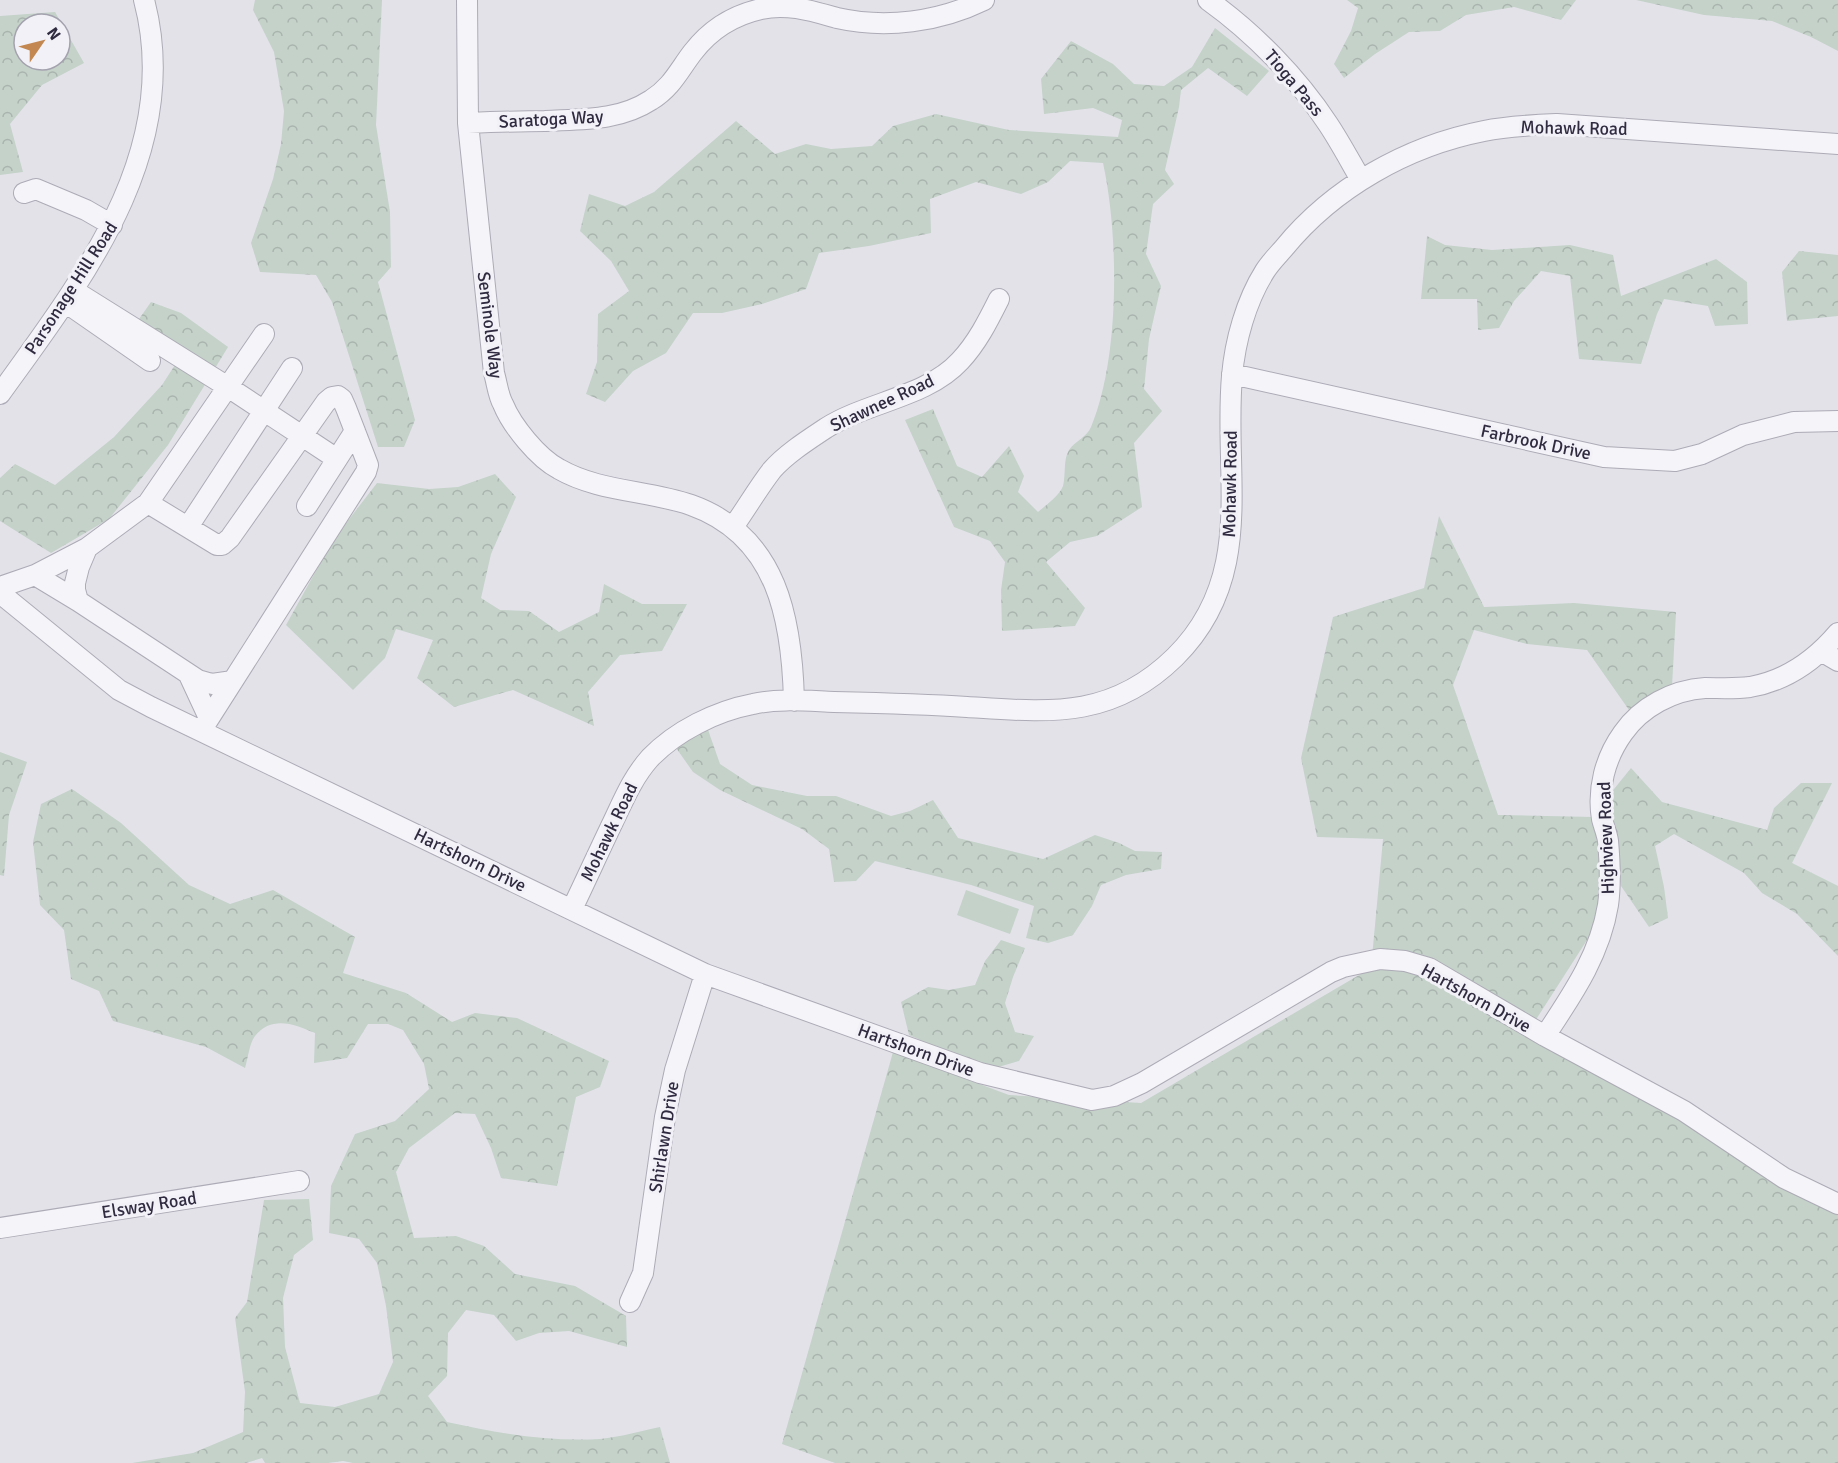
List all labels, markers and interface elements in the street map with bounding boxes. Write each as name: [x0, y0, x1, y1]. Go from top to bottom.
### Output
north arrow: [12, 12, 72, 72]
text: N: [42, 24, 65, 44]
street label: Tioga Pass: [1260, 45, 1328, 121]
street label: Saratoga Way: [498, 105, 604, 133]
street label: Mohawk Road: [1520, 116, 1628, 140]
street label: Parsonage Hill Road: [20, 217, 122, 359]
street label: Seminole Way: [473, 270, 508, 380]
street label: Shawnee Road: [827, 369, 937, 437]
street label: Farbrook Drive: [1479, 420, 1593, 464]
street label: Mohawk Road: [1218, 430, 1242, 538]
street label: Mohawk Road: [576, 779, 642, 885]
street label: Highview Road: [1593, 781, 1619, 895]
street label: Hartshorn Drive: [410, 823, 530, 897]
street label: Hartshorn Drive: [1417, 959, 1535, 1037]
street label: Hartshorn Drive: [855, 1019, 977, 1081]
street label: Shirlawn Drive: [644, 1080, 684, 1194]
street label: Elsway Road: [100, 1187, 198, 1223]

